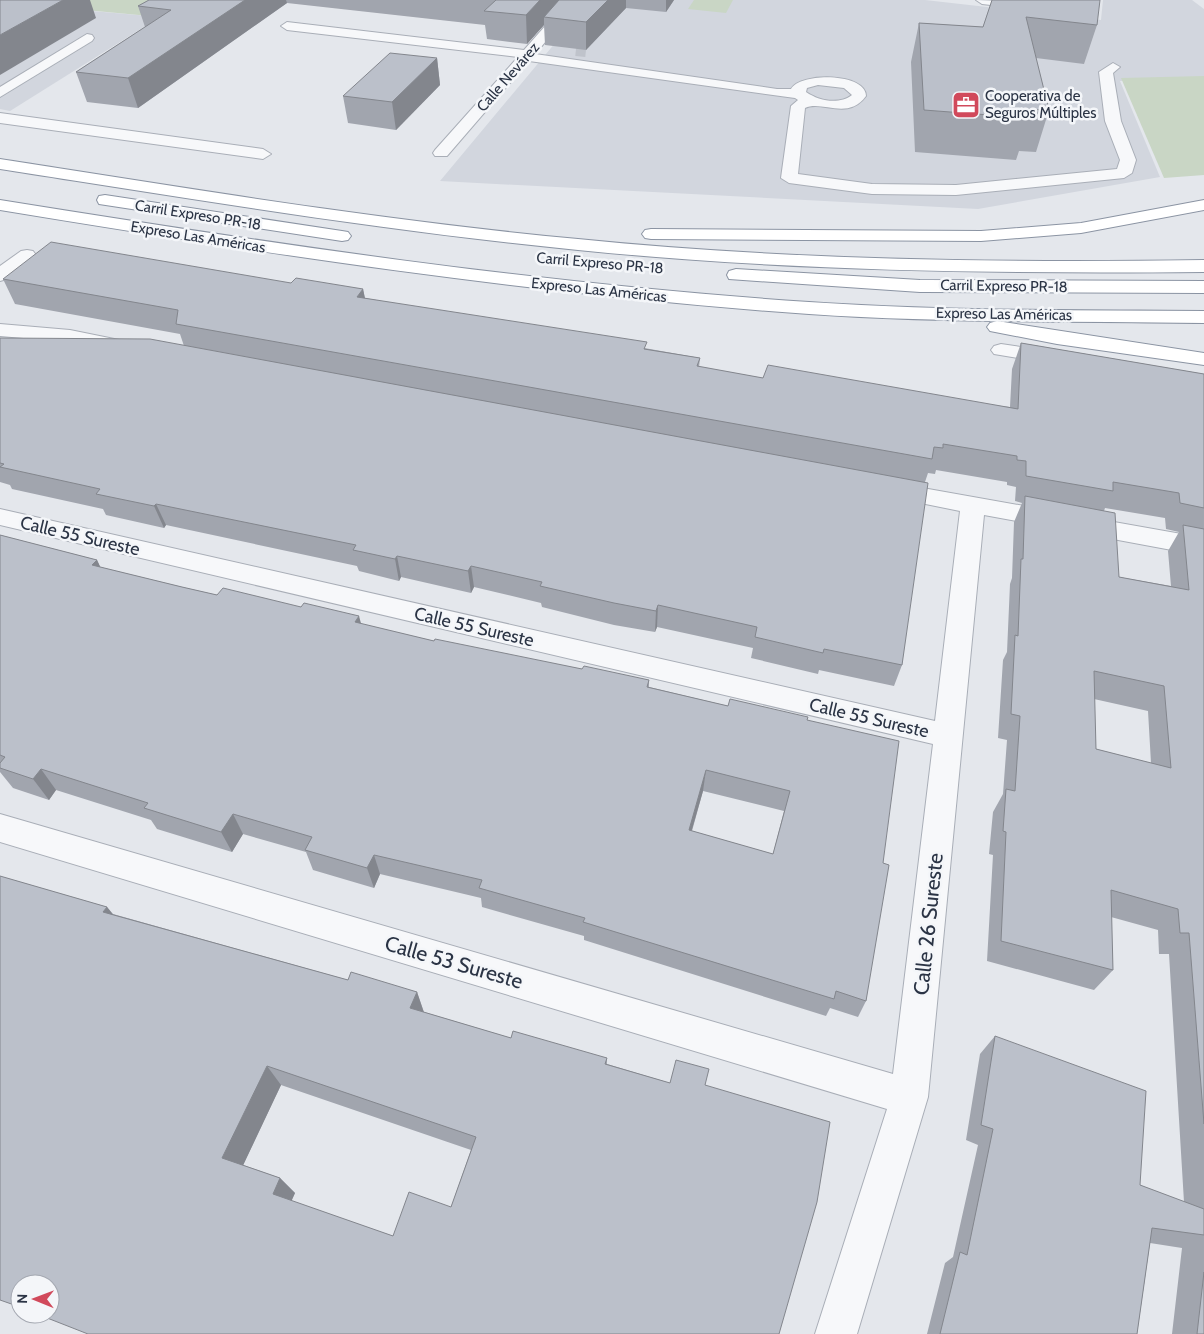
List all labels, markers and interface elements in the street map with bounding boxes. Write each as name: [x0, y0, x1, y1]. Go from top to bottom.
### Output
street label: Calle Nevárez: [473, 39, 543, 115]
place label: Cooperativa de Seguros Múltiples: [985, 87, 1096, 122]
office icon: Cooperativa de Seguros Múltiples: [951, 90, 981, 120]
street label: Carril Expreso PR-18: [134, 196, 262, 234]
street label: Expreso Las Américas: [129, 217, 267, 257]
street label: Carril Expreso PR-18: [536, 248, 664, 278]
street label: Expreso Las Américas: [530, 274, 668, 306]
street label: Carril Expreso PR-18: [940, 276, 1068, 296]
street label: Expreso Las Américas: [936, 304, 1072, 324]
street label: Calle 55 Sureste: [18, 512, 142, 560]
street label: Calle 55 Sureste: [412, 603, 536, 651]
street label: Calle 55 Sureste: [807, 694, 931, 742]
street label: Calle 26 Sureste: [908, 852, 948, 996]
street label: Calle 53 Sureste: [382, 930, 526, 994]
north arrow: [10, 1274, 60, 1324]
text: N: [13, 1294, 31, 1304]

